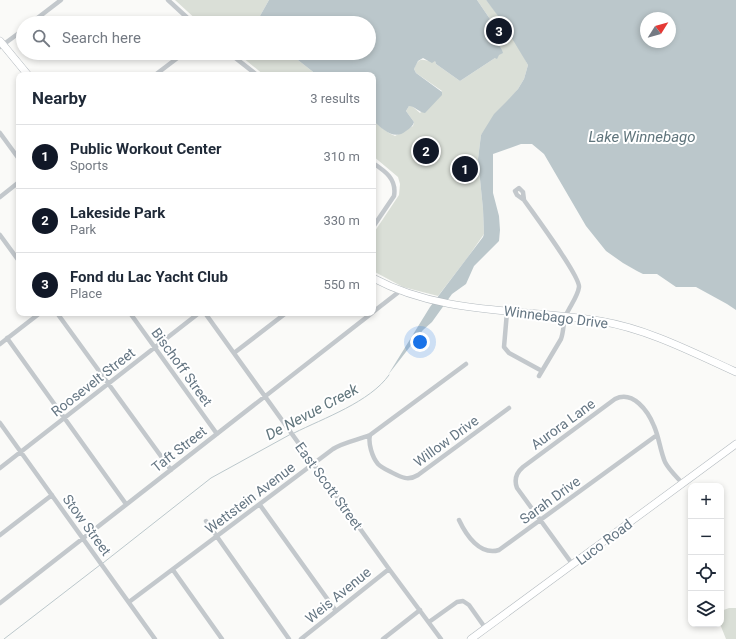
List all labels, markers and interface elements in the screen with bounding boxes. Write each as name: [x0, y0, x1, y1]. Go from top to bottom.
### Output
north arrow: [640, 12, 676, 48]
search box: [16, 16, 376, 60]
pin: 3: [486, 16, 512, 46]
icon: search: [30, 27, 52, 49]
text: Search here: [62, 29, 141, 47]
text: Nearby: [32, 88, 87, 108]
text: 3 results: [310, 91, 360, 106]
water label: Lake Winnebago: [588, 128, 696, 146]
pin: 2: [413, 136, 439, 166]
text: Public Workout Center: [70, 140, 222, 158]
text: 1: [41, 149, 49, 164]
text: 310 m: [323, 149, 360, 164]
pin: 1: [452, 154, 478, 184]
text: Sports: [70, 158, 108, 173]
text: Lakeside Park: [70, 204, 165, 222]
text: 2: [41, 213, 49, 228]
text: 330 m: [323, 213, 360, 228]
text: Park: [70, 222, 96, 237]
text: Fond du Lac Yacht Club: [70, 268, 228, 286]
text: 3: [41, 277, 49, 292]
text: 550 m: [323, 277, 360, 292]
text: Place: [70, 286, 102, 301]
street label: Winnebago Drive: [503, 303, 609, 331]
street label: Bischoff Street: [148, 325, 216, 409]
your location: [410, 332, 430, 352]
street label: Roosevelt Street: [48, 344, 138, 420]
water label: De Nevue Creek: [263, 380, 362, 444]
street label: Aurora Lane: [528, 395, 598, 453]
street label: Willow Drive: [411, 412, 481, 470]
street label: Taft Street: [148, 422, 210, 475]
street label: East Scott Street: [292, 439, 366, 533]
street label: Wettstein Avenue: [202, 459, 298, 537]
street label: Sarah Drive: [517, 473, 583, 527]
map controls: [688, 483, 724, 627]
button: +: [688, 483, 724, 519]
street label: Stow Street: [59, 491, 115, 559]
street label: Luco Road: [573, 516, 635, 568]
button: −: [688, 519, 724, 555]
button: locate: [688, 555, 724, 591]
street label: Weis Avenue: [302, 564, 374, 626]
button: layers: [688, 591, 724, 627]

